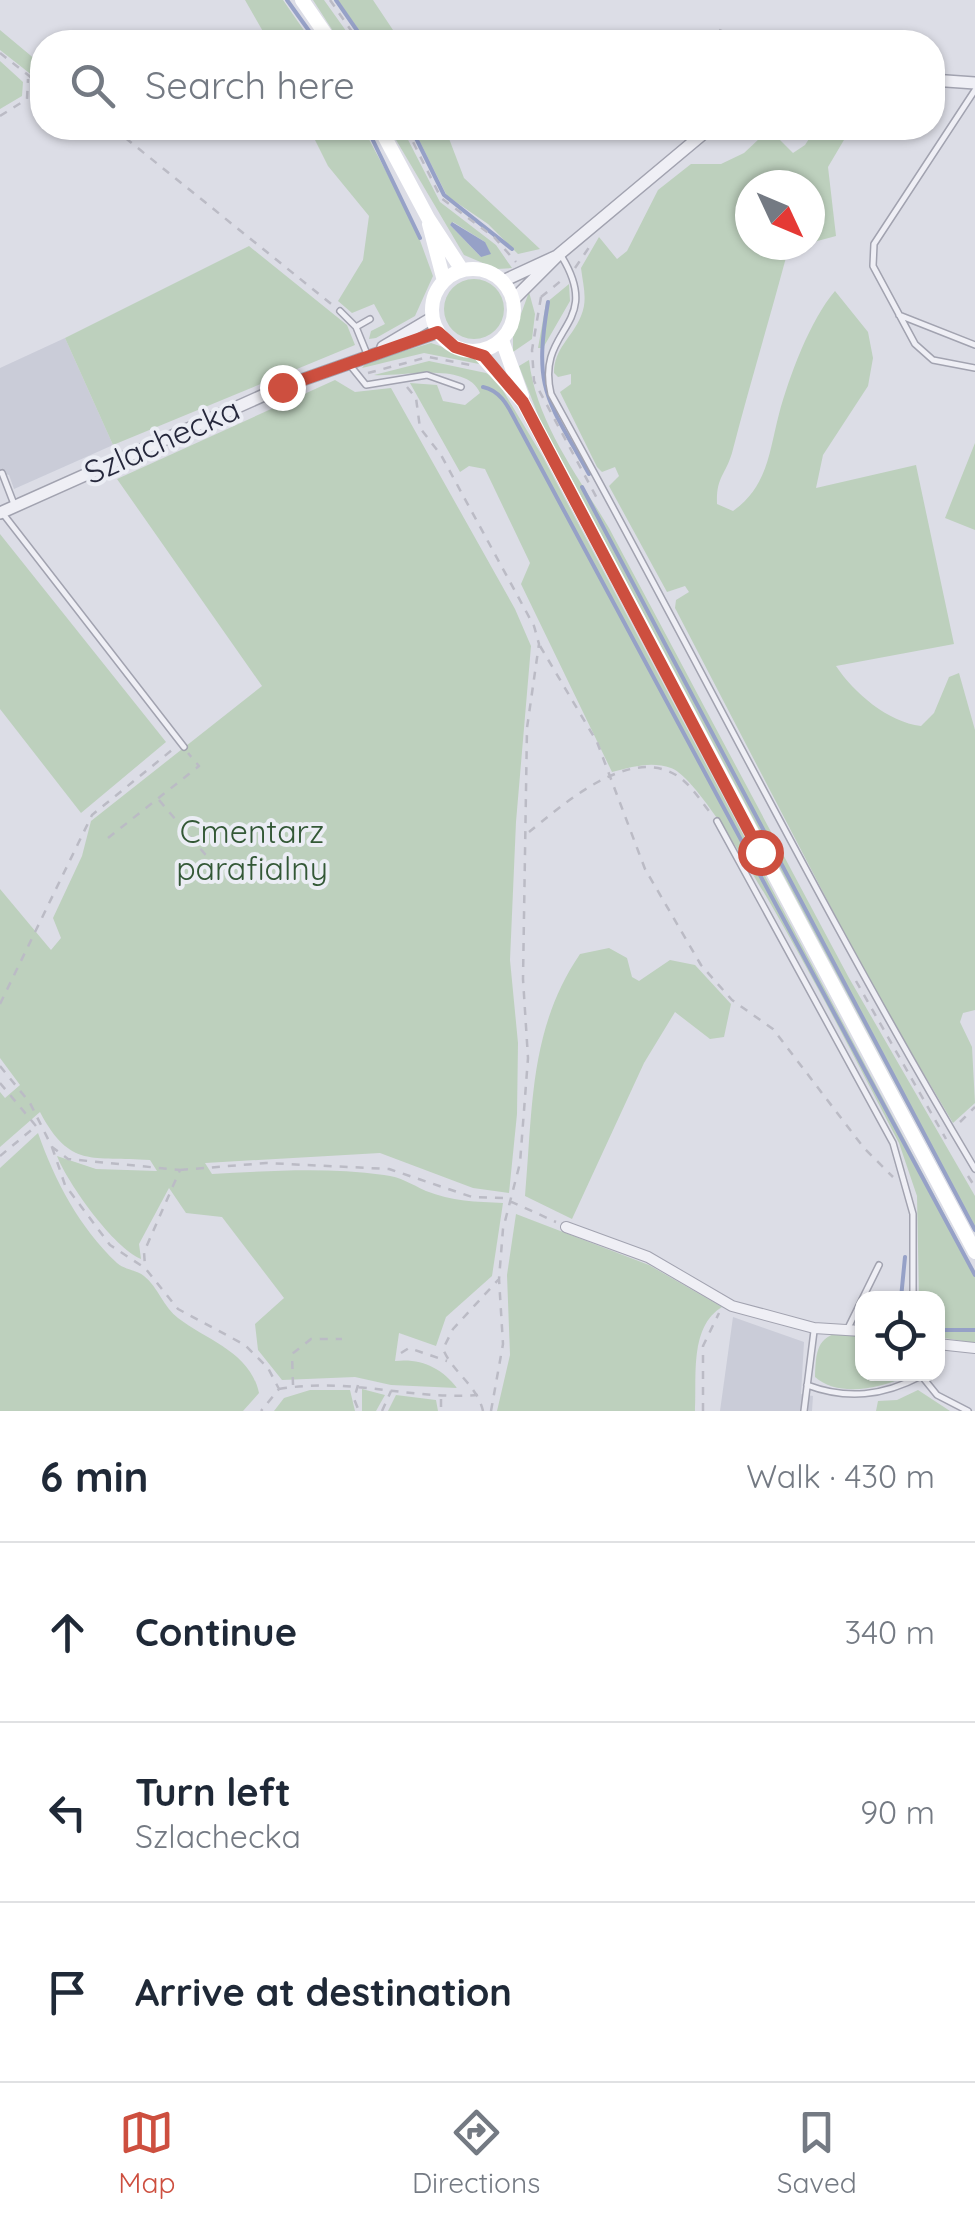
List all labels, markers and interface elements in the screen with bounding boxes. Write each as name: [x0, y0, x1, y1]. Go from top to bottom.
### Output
search box: [30, 30, 945, 140]
icon: search: [65, 58, 120, 113]
text: Search here: [145, 61, 355, 109]
north arrow: [735, 170, 825, 260]
route end: [260, 365, 306, 411]
street label: Szlachecka: [78, 388, 245, 492]
park label: Cmentarz parafialny: [176, 811, 328, 888]
route start: [738, 830, 784, 876]
map controls: [855, 1291, 945, 1381]
button: locate: [855, 1291, 945, 1381]
text: 6 min: [40, 1450, 149, 1503]
text: Walk · 430 m: [746, 1456, 935, 1496]
icon: ahead: [40, 1605, 95, 1660]
text: Continue: [135, 1608, 297, 1656]
text: 340 m: [844, 1612, 935, 1652]
text: Turn left: [135, 1768, 291, 1816]
icon: left: [40, 1785, 95, 1840]
text: 90 m: [860, 1792, 935, 1832]
text: Szlachecka: [135, 1816, 301, 1856]
icon: arrive: [40, 1965, 95, 2020]
text: Arrive at destination: [135, 1968, 512, 2016]
tab: Map: [118, 2105, 175, 2200]
tab: Directions: [412, 2105, 540, 2200]
tab: Saved: [777, 2105, 857, 2200]

